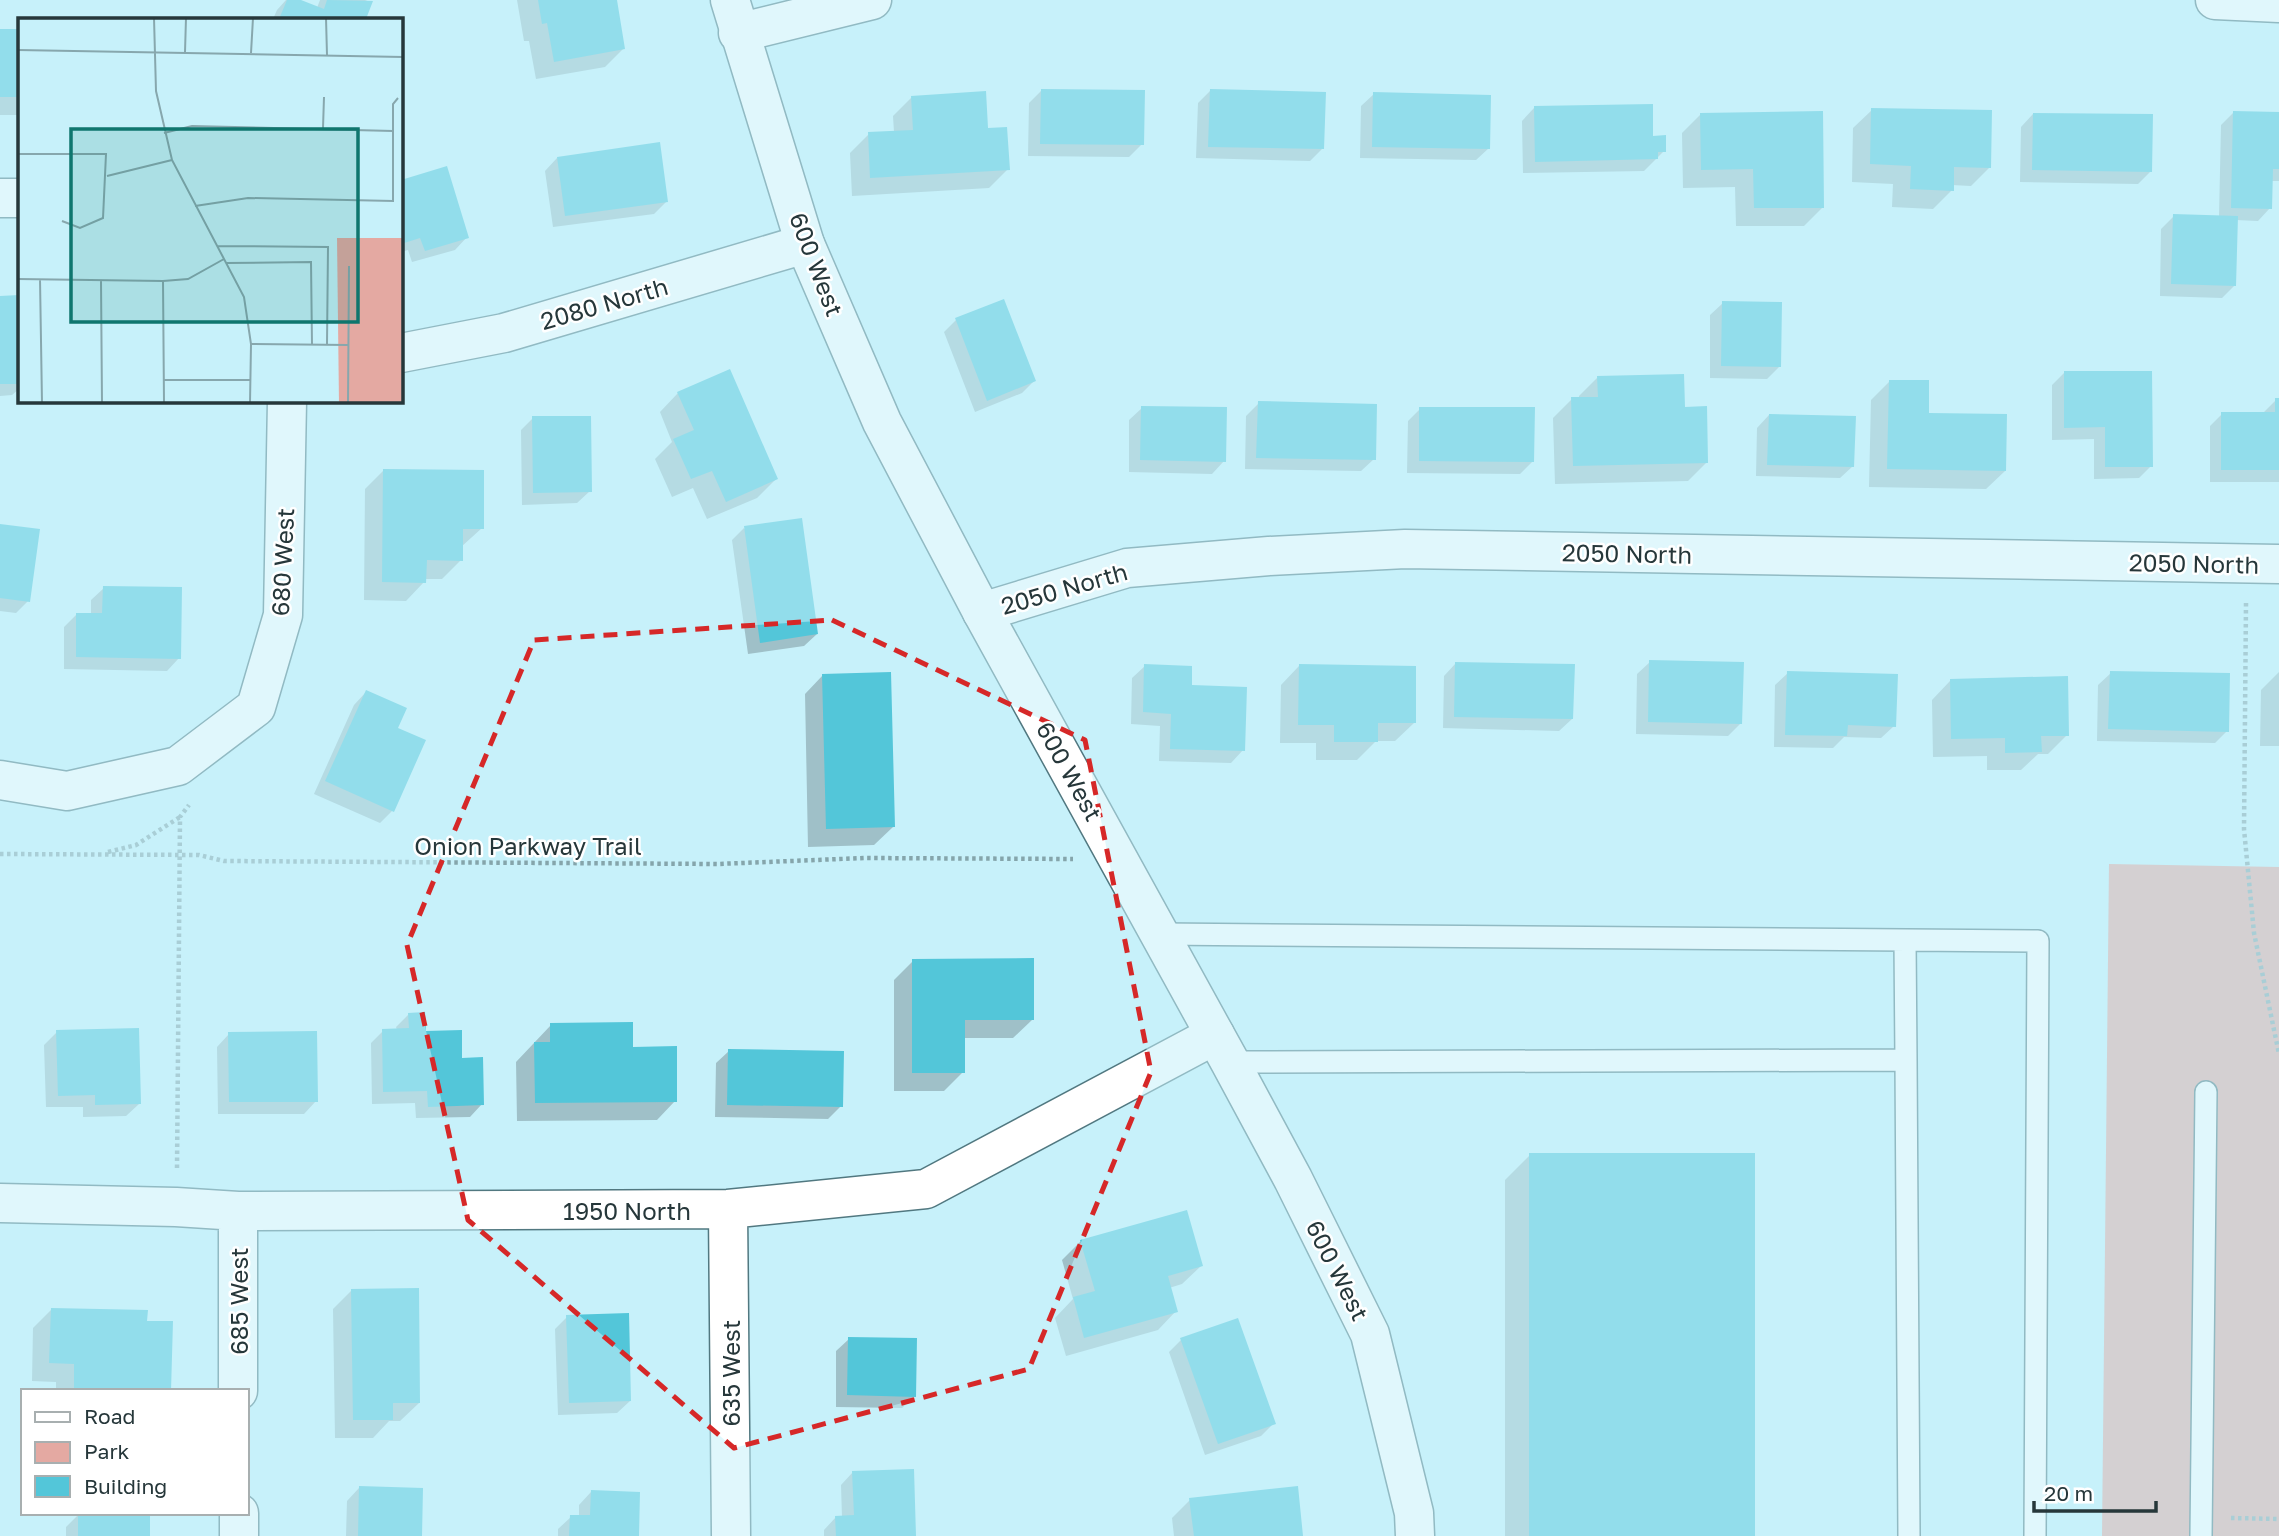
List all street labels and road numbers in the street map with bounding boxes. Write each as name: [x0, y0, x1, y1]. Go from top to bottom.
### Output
street label: 600 West: [784, 208, 850, 320]
street label: 2080 North: [537, 271, 671, 335]
street label: 680 West: [265, 507, 299, 617]
street label: 2050 North: [1562, 537, 1692, 569]
street label: 2050 North: [2129, 547, 2259, 579]
street label: 2050 North: [997, 556, 1131, 620]
street label: 600 West: [1031, 716, 1109, 826]
street label: Onion Parkway Trail: [414, 831, 642, 860]
street label: 1950 North: [563, 1196, 691, 1225]
street label: 600 West: [1300, 1215, 1376, 1325]
street label: 685 West: [224, 1247, 253, 1355]
street label: 635 West: [716, 1320, 745, 1426]

